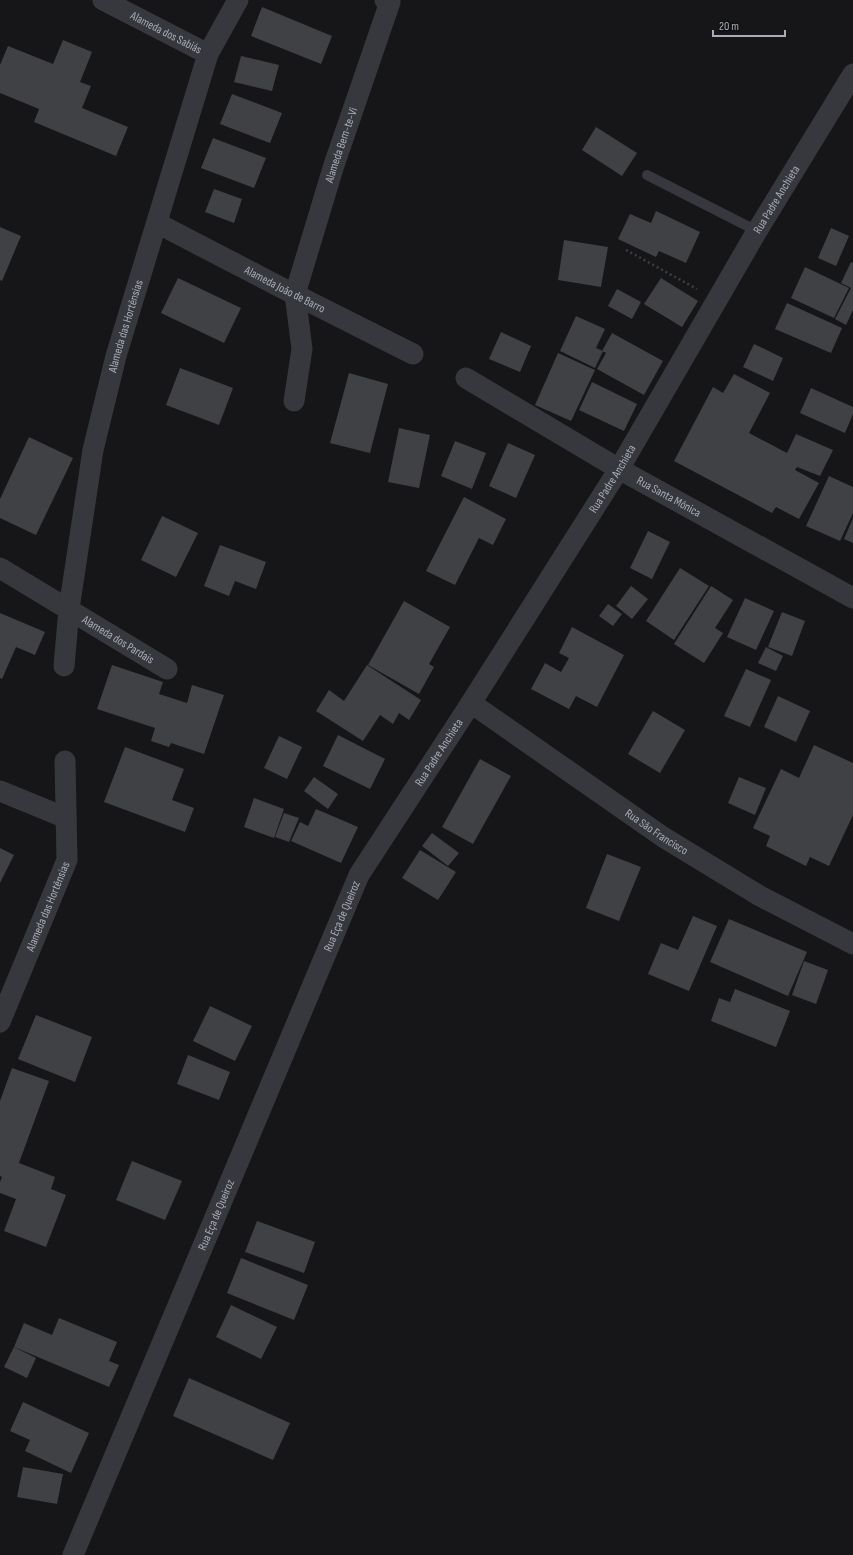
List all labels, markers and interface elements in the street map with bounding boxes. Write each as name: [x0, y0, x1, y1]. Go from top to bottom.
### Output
street label: Alameda dos Sabiás: [127, 7, 204, 57]
scale bar: [713, 12, 785, 38]
text: 20 m: [719, 19, 739, 34]
street label: Alameda Bem-te-Vi: [321, 105, 361, 186]
street label: Rua Padre Anchieta: [750, 162, 803, 236]
street label: Alameda João de Barro: [241, 262, 328, 316]
street label: Alameda das Hortênsias: [105, 278, 146, 375]
street label: Rua Padre Anchieta: [586, 442, 639, 516]
street label: Rua Santa Mônica: [634, 473, 704, 520]
street label: Alameda dos Pardais: [78, 611, 157, 667]
street label: Rua Padre Anchieta: [411, 716, 466, 789]
street label: Rua São Francisco: [622, 805, 691, 858]
street label: Alameda das Hortênsias: [22, 859, 73, 955]
street label: Rua Eça de Queiroz: [320, 878, 363, 954]
street label: Rua Eça de Queiroz: [195, 1177, 238, 1253]

